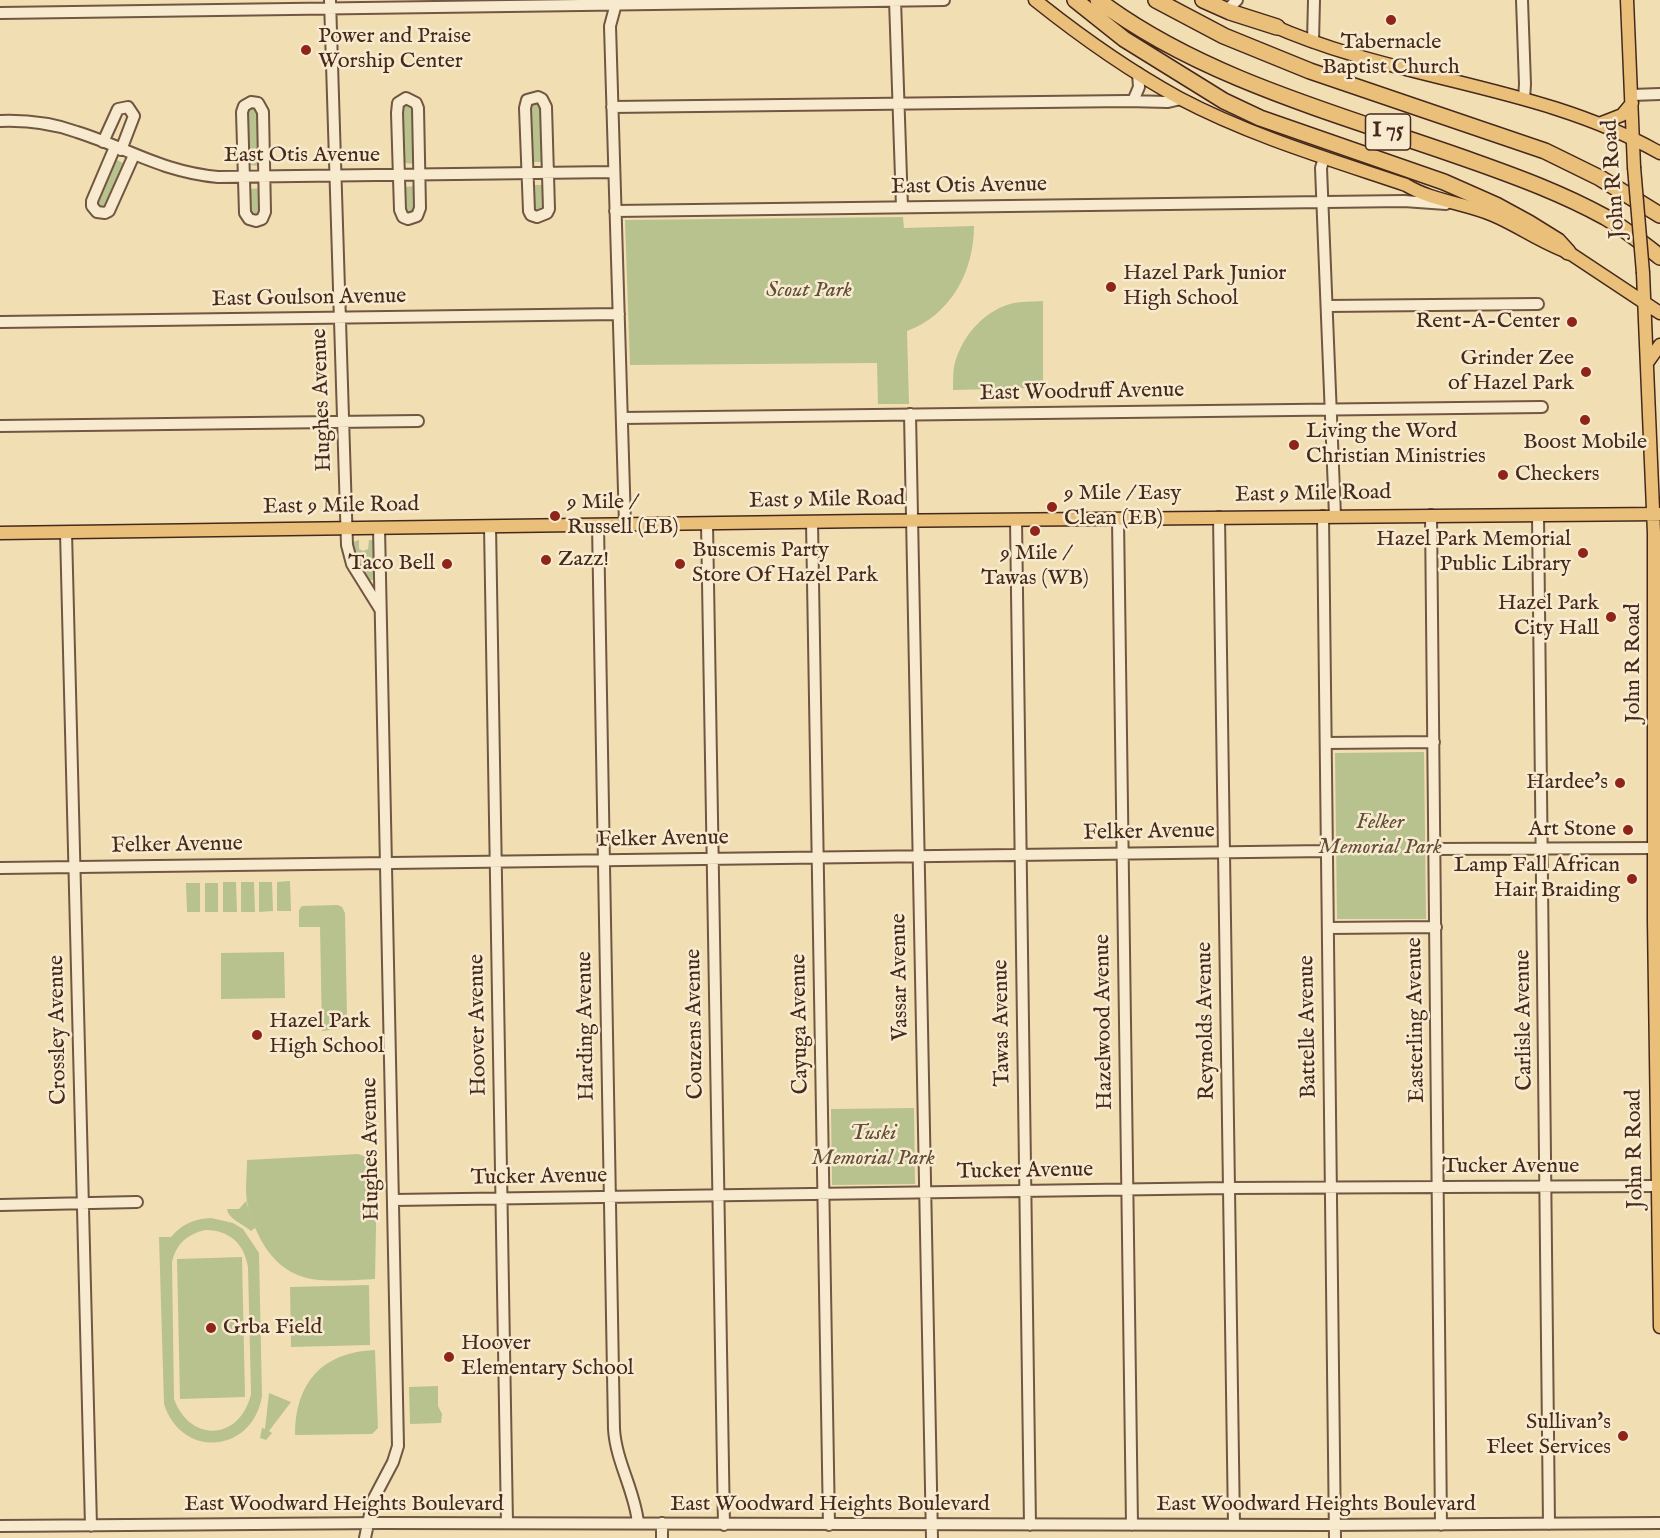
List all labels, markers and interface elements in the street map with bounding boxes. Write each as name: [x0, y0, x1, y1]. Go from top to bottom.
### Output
marker: Tabernacle Baptist Church: [1384, 13, 1398, 27]
place label: Power and Praise Worship Center: [318, 24, 471, 76]
place label: Tabernacle Baptist Church: [1322, 30, 1460, 82]
marker: Power and Praise Worship Center: [299, 43, 313, 57]
road number: I 75: [1366, 114, 1410, 150]
street label: John R Road: [1598, 118, 1632, 240]
street label: East Otis Avenue: [224, 143, 380, 169]
street label: East Otis Avenue: [891, 172, 1047, 202]
place label: Hazel Park Junior High School: [1123, 261, 1286, 312]
park label: Scout Park: [766, 278, 852, 304]
marker: Hazel Park Junior High School: [1104, 280, 1118, 294]
street label: East Goulson Avenue: [211, 284, 407, 314]
place label: Rent-A-Center: [1416, 309, 1560, 335]
marker: Rent-A-Center: [1565, 315, 1579, 329]
street label: Hughes Avenue: [307, 328, 339, 472]
place label: Grinder Zee of Hazel Park: [1448, 346, 1574, 398]
marker: Grinder Zee of Hazel Park: [1579, 365, 1593, 379]
street label: East Woodruff Avenue: [979, 378, 1185, 408]
marker: Boost Mobile: [1578, 413, 1592, 427]
place label: Living the Word Christian Ministries: [1306, 419, 1486, 470]
place label: Boost Mobile: [1523, 430, 1647, 456]
marker: Living the Word Christian Ministries: [1287, 438, 1301, 452]
place label: Checkers: [1515, 462, 1599, 488]
marker: Checkers: [1496, 468, 1510, 482]
street label: East 9 Mile Road: [1235, 480, 1391, 510]
place label: 9 Mile / Easy Clean (EB): [1064, 481, 1181, 532]
street label: East 9 Mile Road: [749, 486, 905, 516]
place label: 9 Mile / Russell (EB): [567, 490, 679, 542]
street label: East 9 Mile Road: [263, 492, 419, 522]
marker: 9 Mile / Easy Clean (EB): [1045, 500, 1059, 514]
marker: 9 Mile / Russell (EB): [548, 509, 562, 523]
marker: 9 Mile / Tawas (WB): [1028, 524, 1042, 538]
place label: Hazel Park Memorial Public Library: [1376, 527, 1571, 578]
place label: Buscemis Party Store Of Hazel Park: [692, 538, 878, 590]
place label: 9 Mile / Tawas (WB): [981, 541, 1089, 592]
marker: Hazel Park Memorial Public Library: [1576, 546, 1590, 560]
place label: Zazz!: [558, 547, 609, 573]
place label: Taco Bell: [348, 551, 435, 577]
marker: Zazz!: [539, 553, 553, 567]
marker: Taco Bell: [440, 557, 454, 571]
marker: Buscemis Party Store Of Hazel Park: [673, 557, 687, 571]
place label: Hazel Park City Hall: [1498, 591, 1599, 642]
street label: John R Road: [1621, 603, 1647, 723]
marker: Hazel Park City Hall: [1604, 610, 1618, 624]
place label: Hardee's: [1526, 770, 1608, 796]
marker: Hardee's: [1613, 776, 1627, 790]
park label: Felker Memorial Park: [1318, 810, 1442, 861]
place label: Art Stone: [1528, 817, 1616, 843]
street label: Felker Avenue: [1083, 819, 1215, 847]
marker: Art Stone: [1621, 823, 1635, 837]
street label: Felker Avenue: [597, 826, 729, 854]
street label: Felker Avenue: [111, 832, 243, 860]
place label: Lamp Fall African Hair Braiding: [1454, 853, 1620, 904]
marker: Lamp Fall African Hair Braiding: [1625, 872, 1639, 886]
street label: Vassar Avenue: [887, 913, 915, 1041]
street label: Hazelwood Avenue: [1090, 934, 1120, 1110]
street label: Easterling Avenue: [1402, 937, 1432, 1103]
street label: Reynolds Avenue: [1192, 942, 1222, 1100]
street label: Couzens Avenue: [681, 948, 711, 1100]
street label: Carlisle Avenue: [1511, 949, 1539, 1091]
street label: Harding Avenue: [572, 951, 602, 1101]
street label: Cayuga Avenue: [787, 953, 815, 1095]
street label: Hoover Avenue: [465, 954, 493, 1096]
street label: Crossley Avenue: [44, 955, 74, 1105]
street label: Battelle Avenue: [1295, 955, 1323, 1099]
street label: Tawas Avenue: [989, 959, 1017, 1087]
place label: Hazel Park High School: [269, 1009, 384, 1060]
marker: Hazel Park High School: [250, 1028, 264, 1042]
street label: Hughes Avenue: [358, 1077, 386, 1221]
street label: John R Road: [1622, 1089, 1650, 1209]
park label: Tuski Memorial Park: [811, 1121, 935, 1172]
street label: Tucker Avenue: [1443, 1154, 1579, 1180]
street label: Tucker Avenue: [956, 1158, 1094, 1186]
street label: Tucker Avenue: [470, 1164, 608, 1192]
place label: Grba Field: [223, 1315, 322, 1341]
marker: Grba Field: [204, 1321, 218, 1335]
place label: Hoover Elementary School: [461, 1331, 634, 1382]
marker: Hoover Elementary School: [442, 1350, 456, 1364]
place label: Sullivan's Fleet Services: [1486, 1410, 1611, 1462]
marker: Sullivan's Fleet Services: [1616, 1429, 1630, 1443]
street label: East Woodward Heights Boulevard: [184, 1492, 504, 1518]
street label: East Woodward Heights Boulevard: [670, 1492, 990, 1518]
street label: East Woodward Heights Boulevard: [1156, 1492, 1476, 1518]

